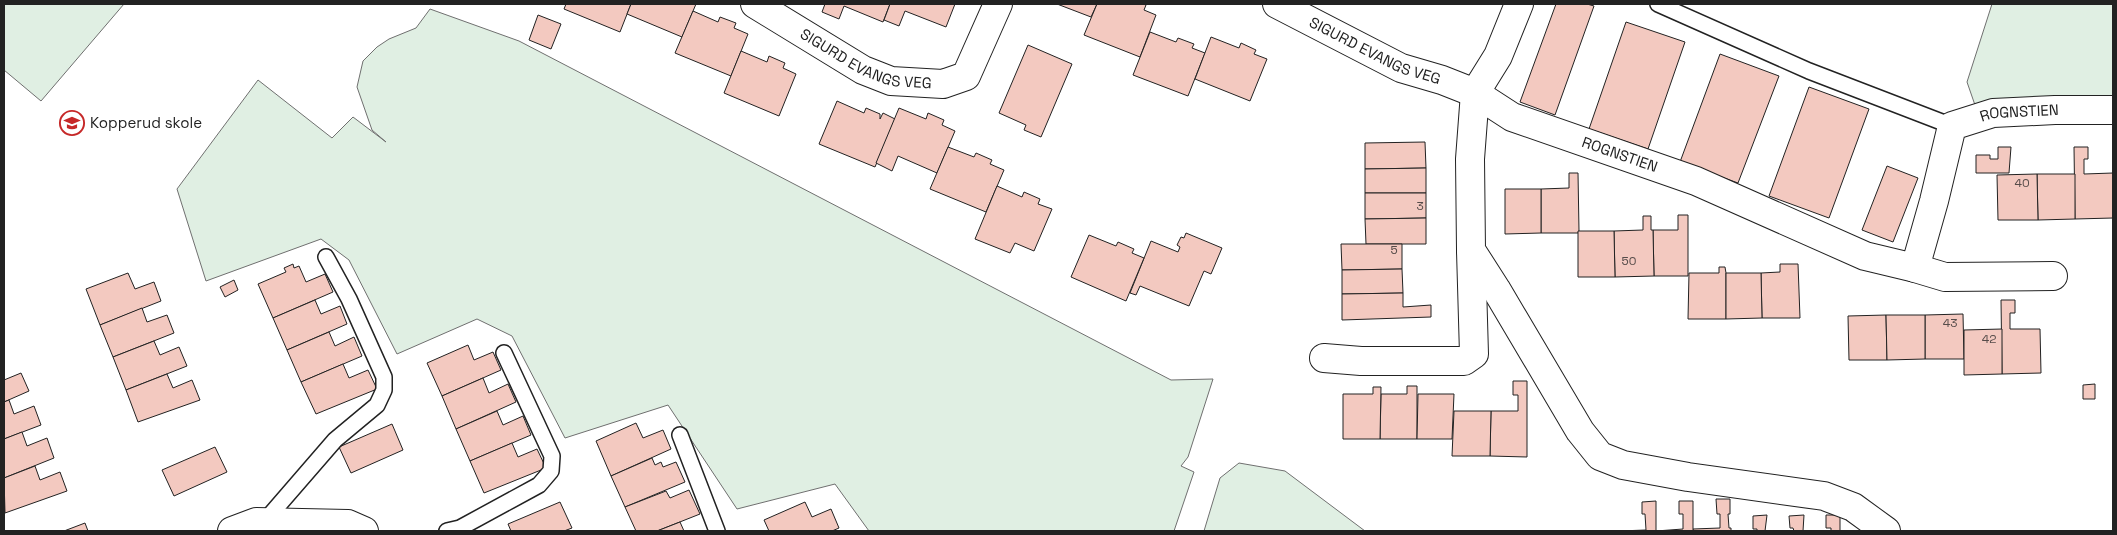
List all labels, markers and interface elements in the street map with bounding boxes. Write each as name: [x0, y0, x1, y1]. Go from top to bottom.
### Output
street label: SIGURD EVANGS VEG: [1306, 12, 1443, 88]
street label: SIGURD EVANGS VEG: [797, 24, 932, 92]
street label: ROGNSTIEN: [1977, 100, 2059, 126]
school or university icon: Kopperud skole: [59, 110, 85, 136]
place label: Kopperud skole: [90, 113, 202, 132]
street label: ROGNSTIEN: [1580, 132, 1660, 176]
house number: 40: [2014, 175, 2030, 191]
house number: 3: [1416, 198, 1424, 214]
house number: 5: [1390, 242, 1398, 258]
house number: 50: [1622, 253, 1636, 269]
house number: 43: [1943, 315, 1957, 331]
house number: 42: [1982, 331, 1996, 347]

